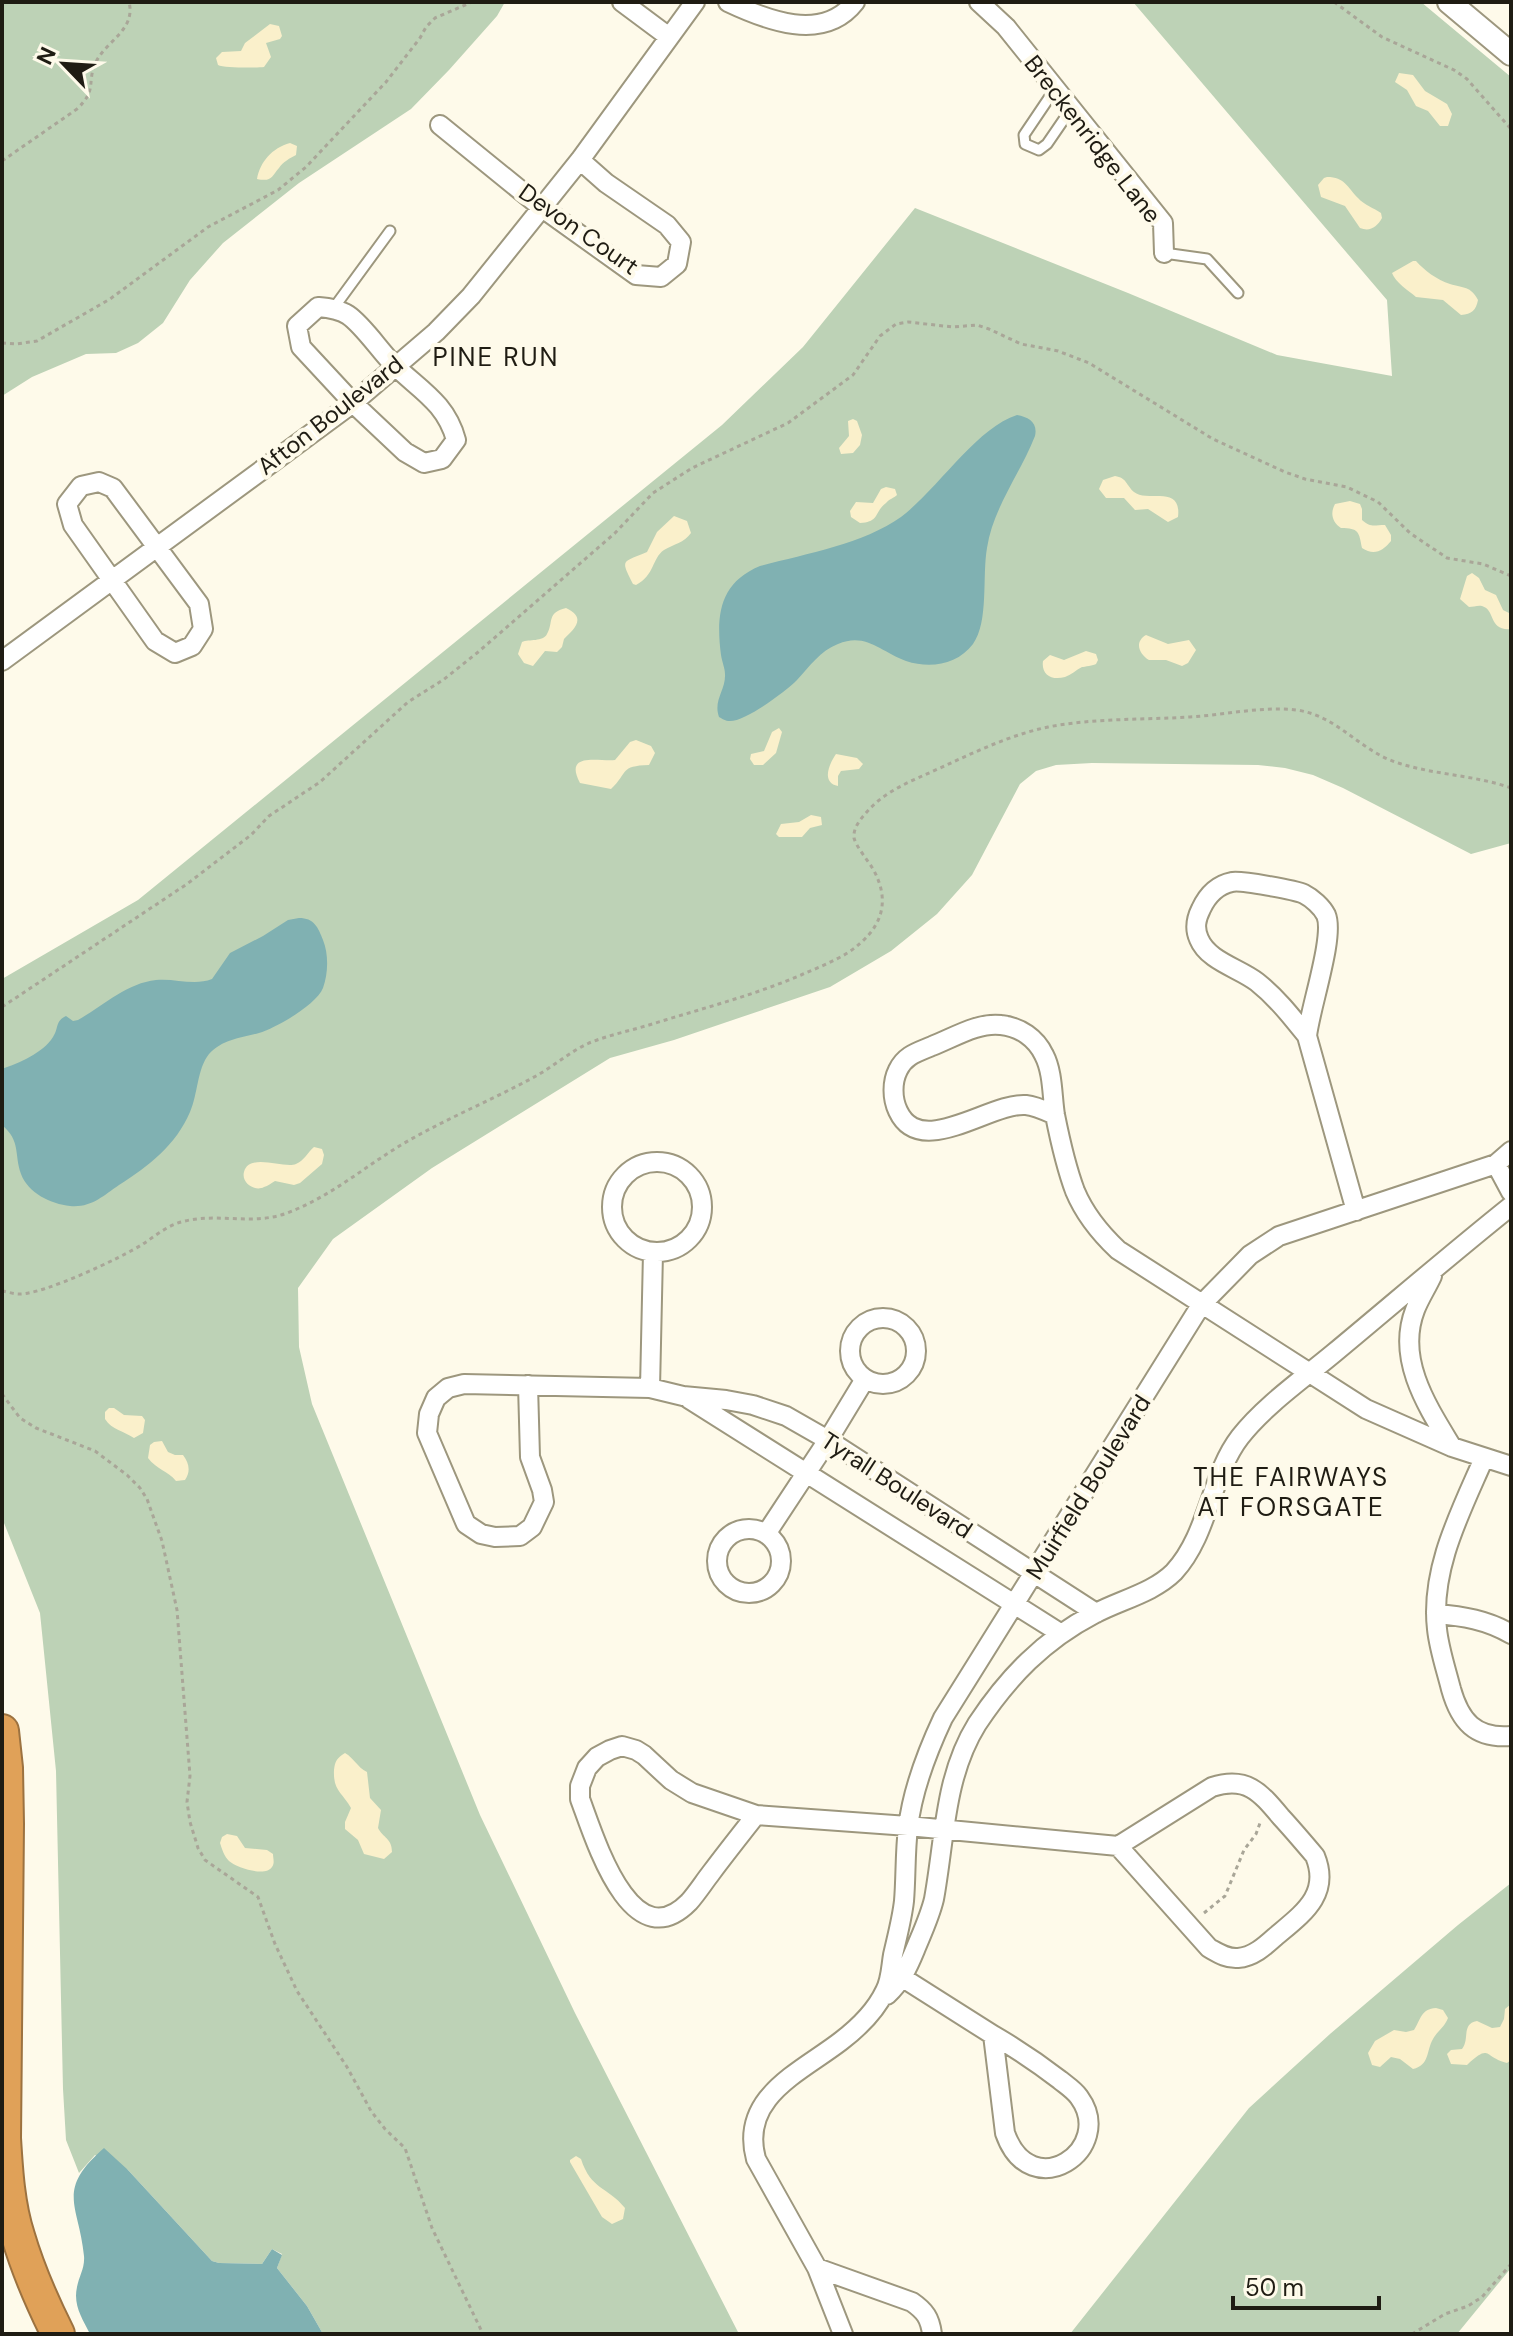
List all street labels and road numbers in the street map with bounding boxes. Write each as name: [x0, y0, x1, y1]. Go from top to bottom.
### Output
street label: Breckenridge Lane: [1018, 49, 1168, 229]
street label: Devon Court: [513, 176, 645, 282]
street label: Afton Boulevard: [251, 348, 409, 482]
street label: Muirfield Boulevard: [1019, 1389, 1157, 1585]
street label: Tyrall Boulevard: [816, 1425, 978, 1545]

